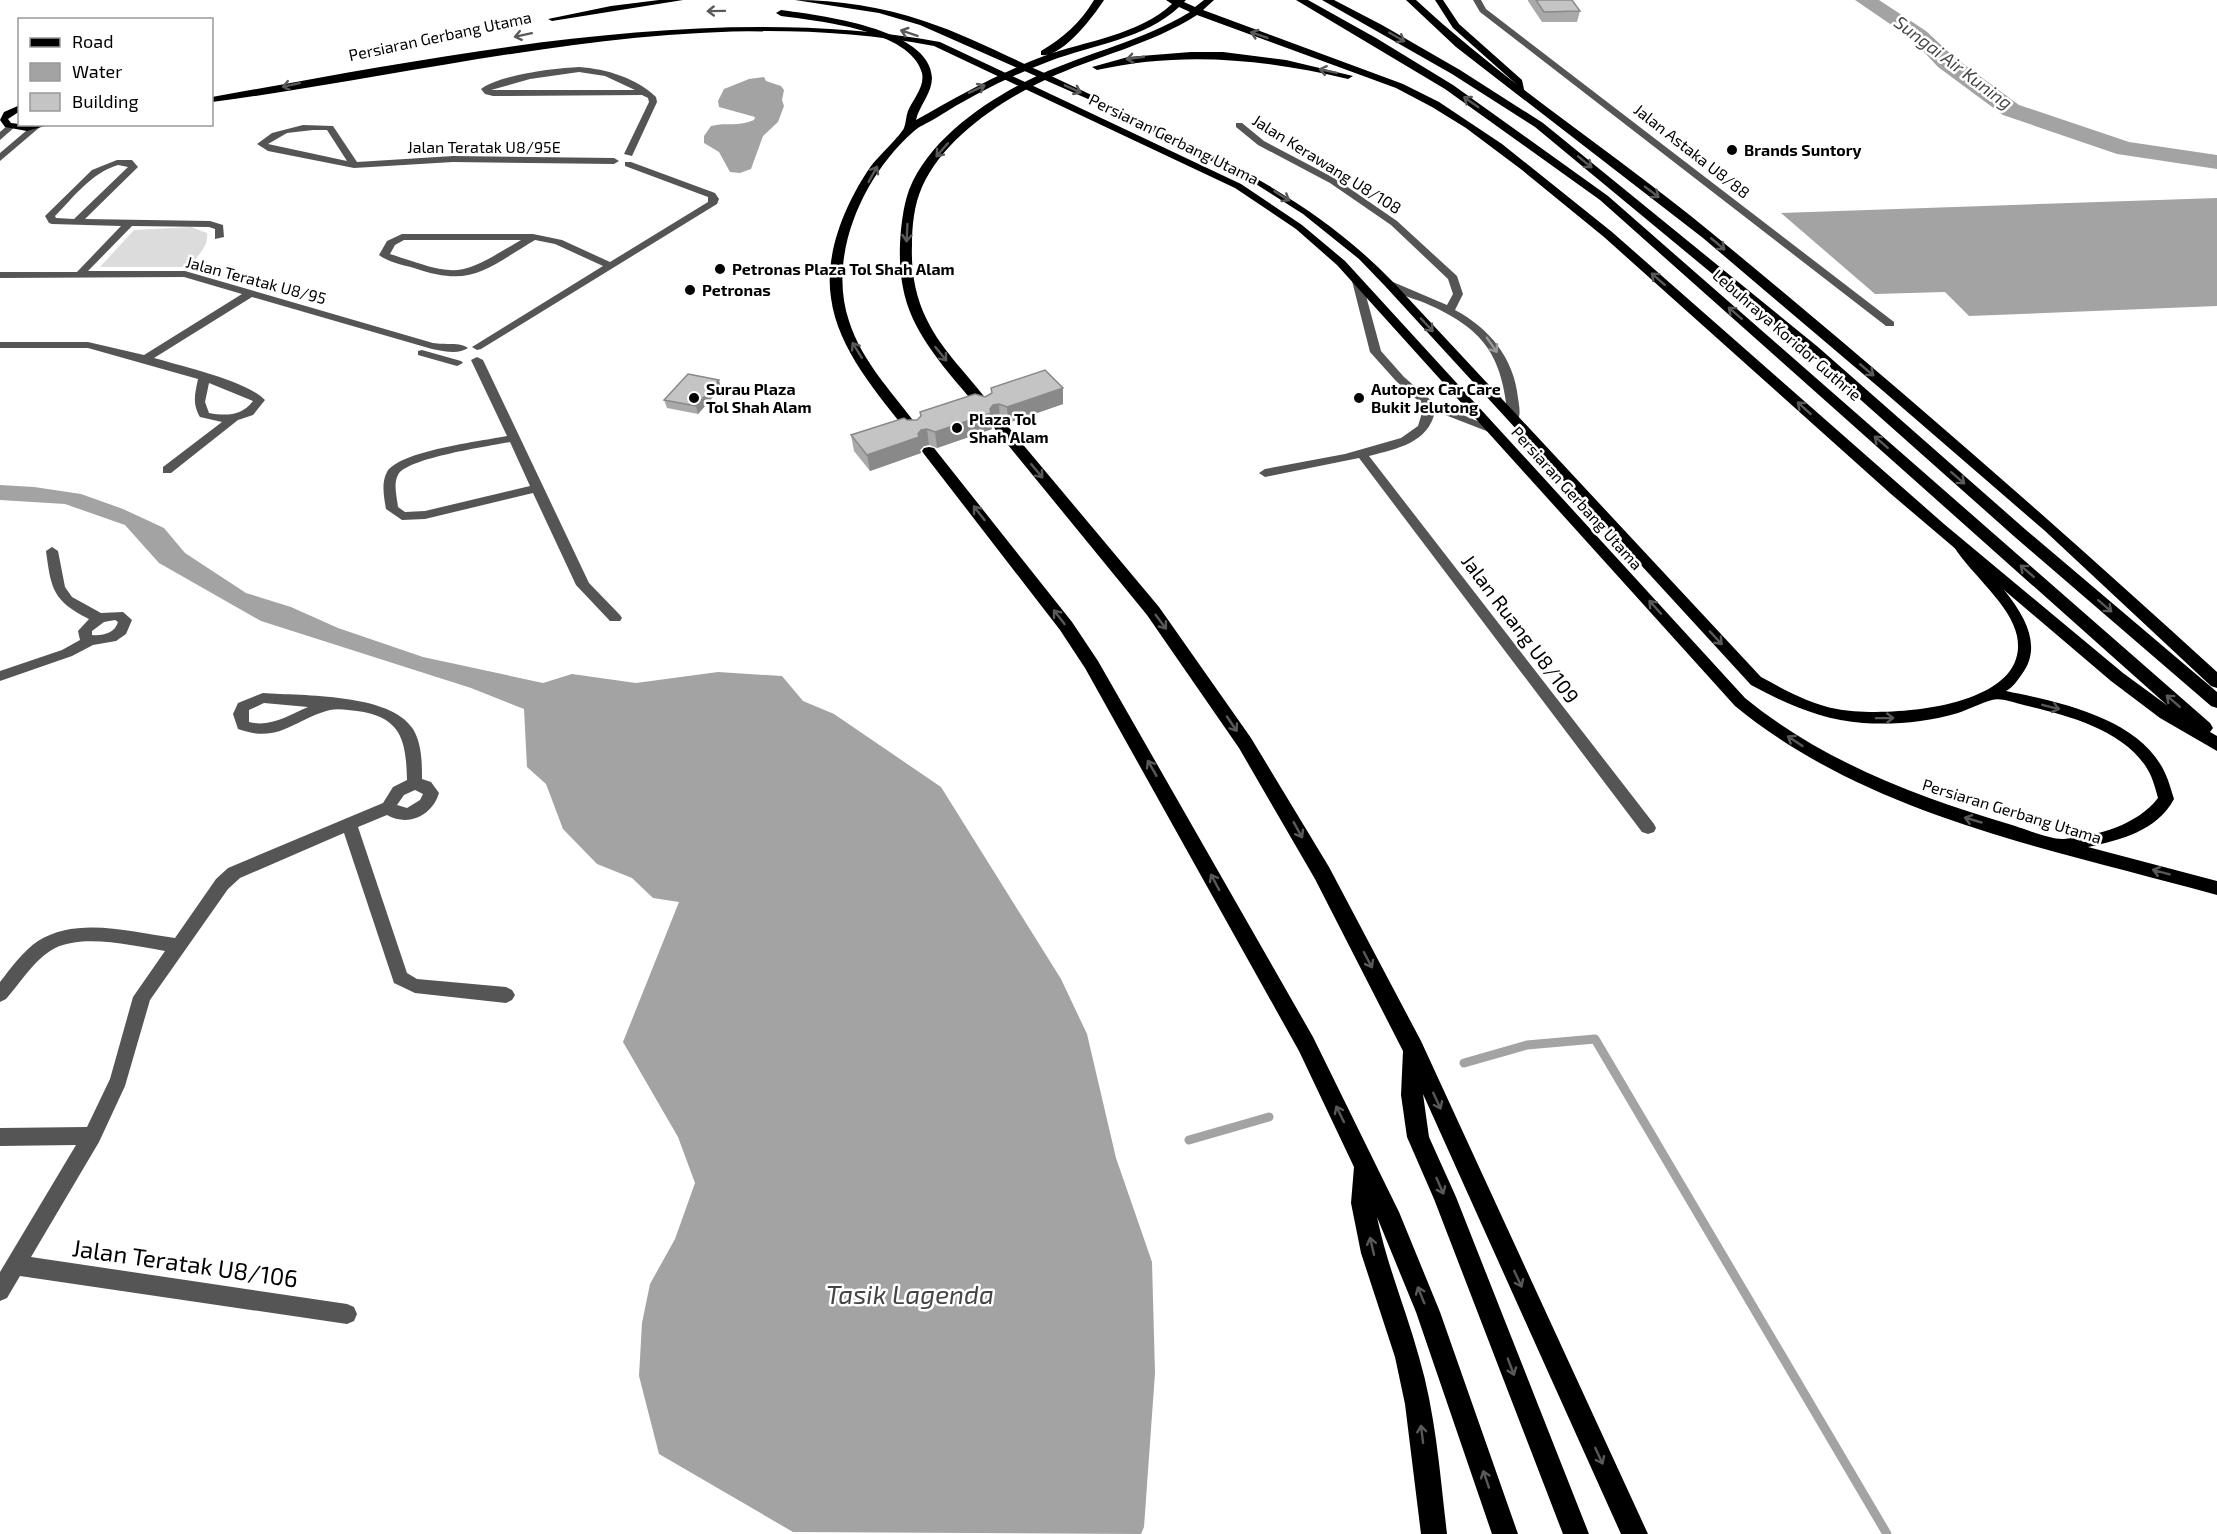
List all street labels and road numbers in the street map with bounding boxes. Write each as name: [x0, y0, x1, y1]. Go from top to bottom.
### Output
street label: Persiaran Gerbang Utama: [347, 7, 533, 64]
street label: Persiaran Gerbang Utama: [1086, 89, 1262, 188]
street label: Jalan Astaka U8/88: [1631, 99, 1754, 202]
street label: Jalan Kerawang U8/108: [1249, 110, 1405, 217]
street label: Jalan Teratak U8/95E: [407, 137, 561, 156]
street label: Jalan Teratak U8/95: [184, 252, 328, 307]
street label: Lebuhraya Koridor Guthrie: [1709, 265, 1865, 404]
street label: Persiaran Gerbang Utama: [1508, 422, 1647, 573]
street label: Jalan Ruang U8/109: [1457, 549, 1585, 708]
street label: Persiaran Gerbang Utama: [1920, 774, 2104, 847]
street label: Jalan Teratak U8/106: [70, 1232, 300, 1293]

